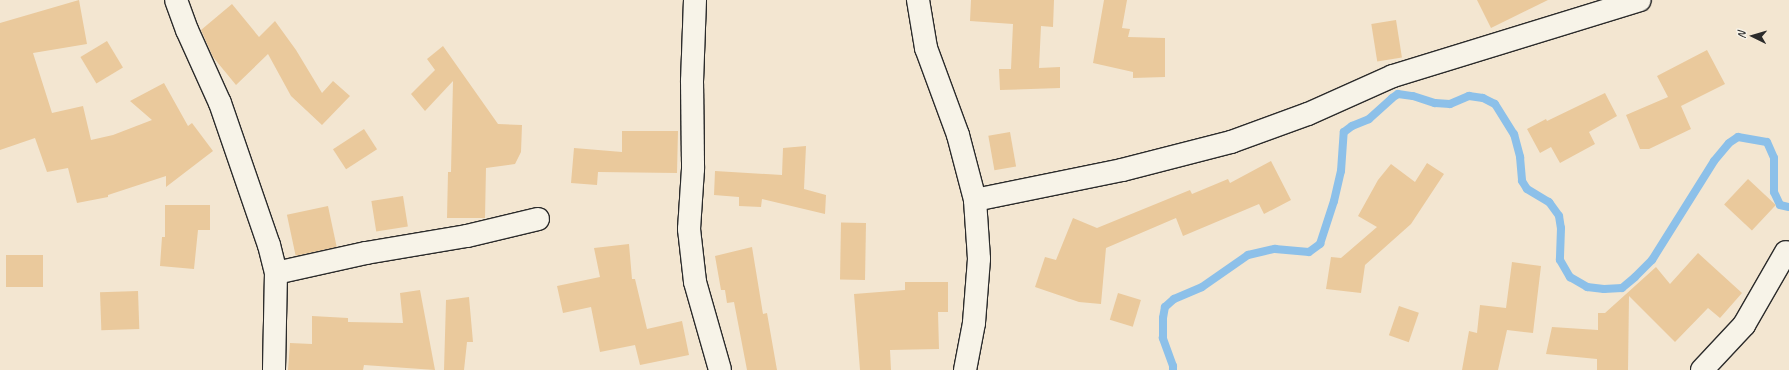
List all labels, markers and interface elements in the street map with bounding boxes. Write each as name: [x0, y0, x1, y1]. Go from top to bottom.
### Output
north arrow: [1733, 16, 1773, 56]
text: N: [1734, 31, 1748, 39]

